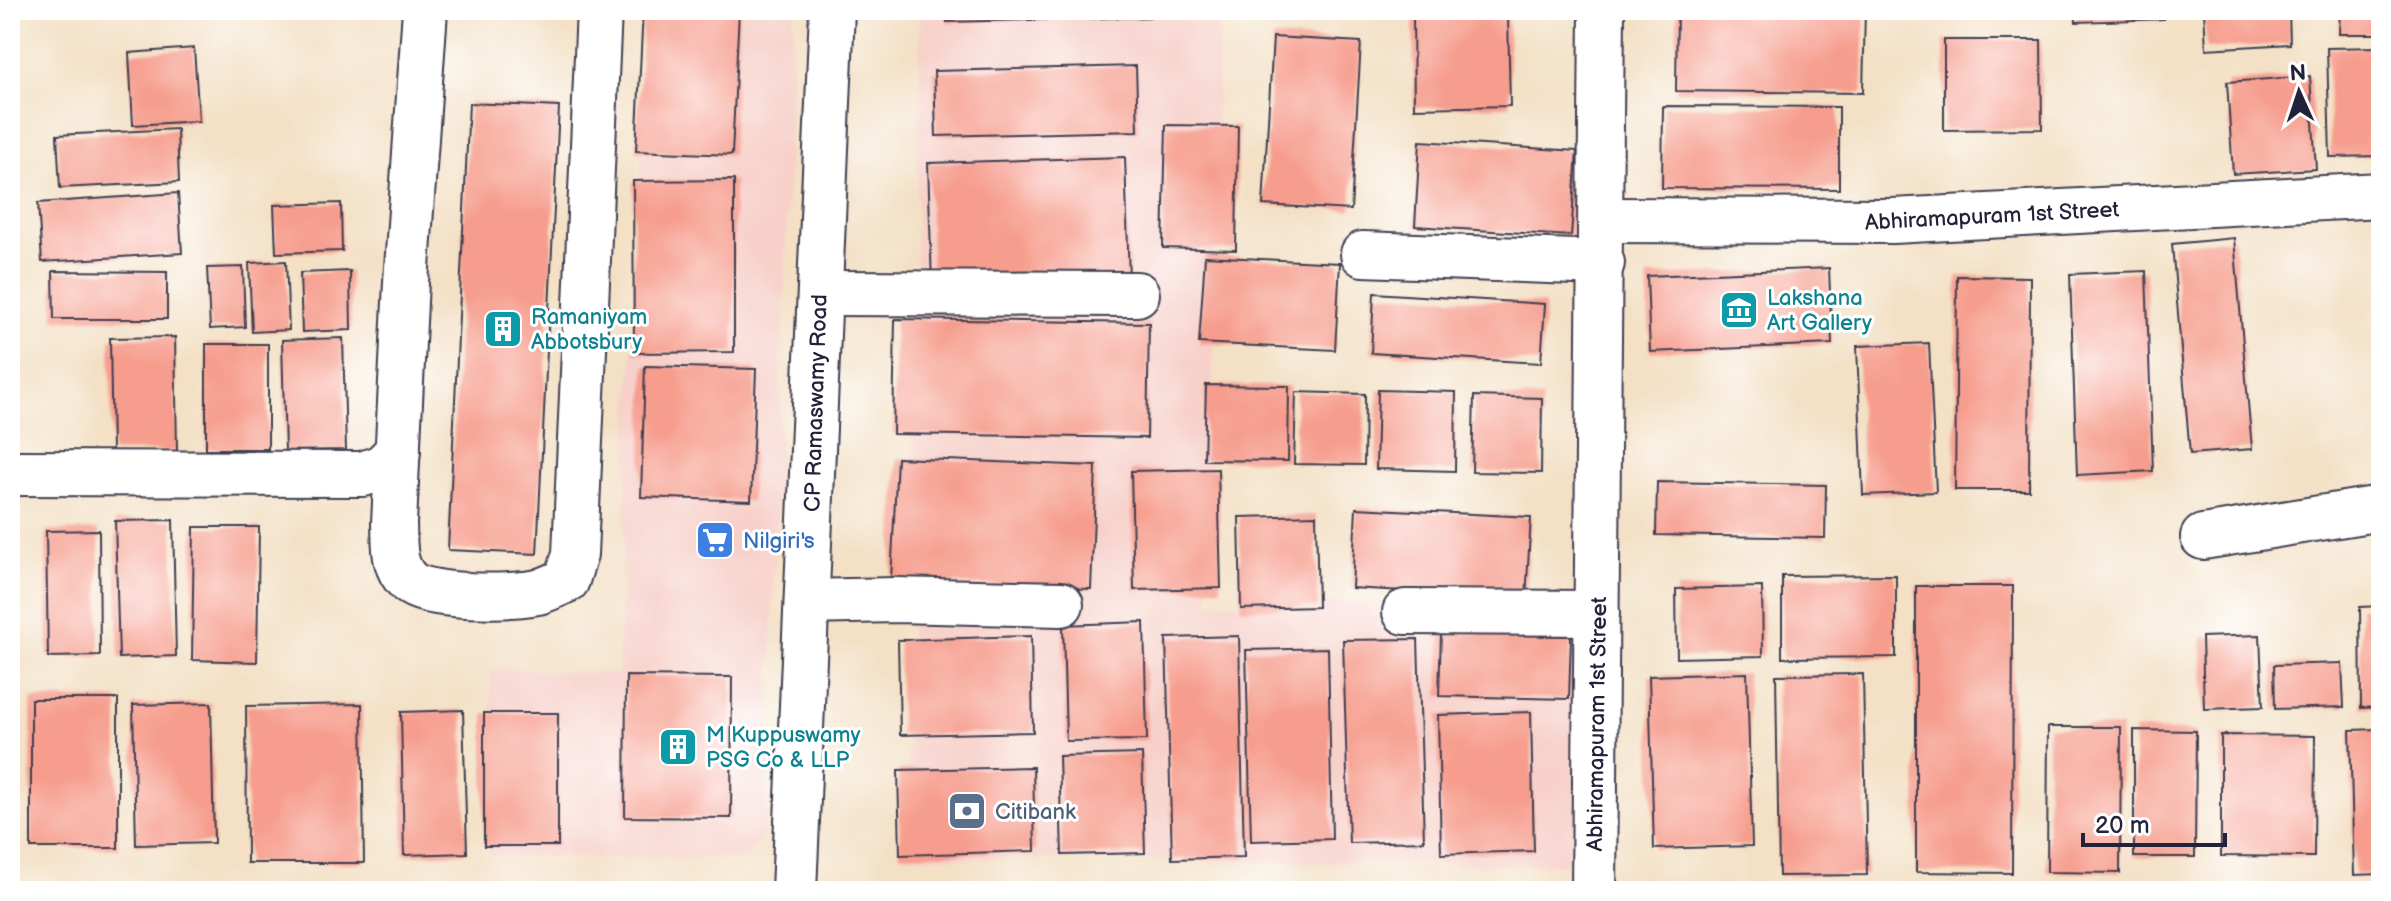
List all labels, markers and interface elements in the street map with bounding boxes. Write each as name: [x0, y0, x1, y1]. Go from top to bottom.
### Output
north arrow: [2259, 52, 2339, 132]
text: N: [2289, 60, 2307, 87]
street label: Abhiramapuram 1st Street: [1864, 196, 2120, 237]
place label: Lakshana Art Gallery: [1767, 285, 1872, 337]
museum icon: Lakshana Art Gallery: [1718, 289, 1760, 331]
street label: CP Ramaswamy Road: [799, 294, 834, 512]
place label: Ramaniyam Abbotsbury: [531, 304, 647, 356]
building icon: Ramaniyam Abbotsbury: [482, 308, 524, 350]
supermarket icon: Nilgiri's: [694, 519, 736, 561]
place label: Nilgiri's: [743, 528, 815, 555]
street label: Abhiramapuram 1st Street: [1582, 596, 1613, 852]
place label: M Kuppuswamy PSG Co & LLP: [706, 722, 861, 774]
building icon: M Kuppuswamy PSG Co & LLP: [657, 726, 699, 768]
bank icon: Citibank: [946, 790, 988, 832]
scale bar: [2083, 797, 2225, 847]
place label: Citibank: [995, 799, 1076, 826]
text: 20 m: [2095, 811, 2150, 840]

